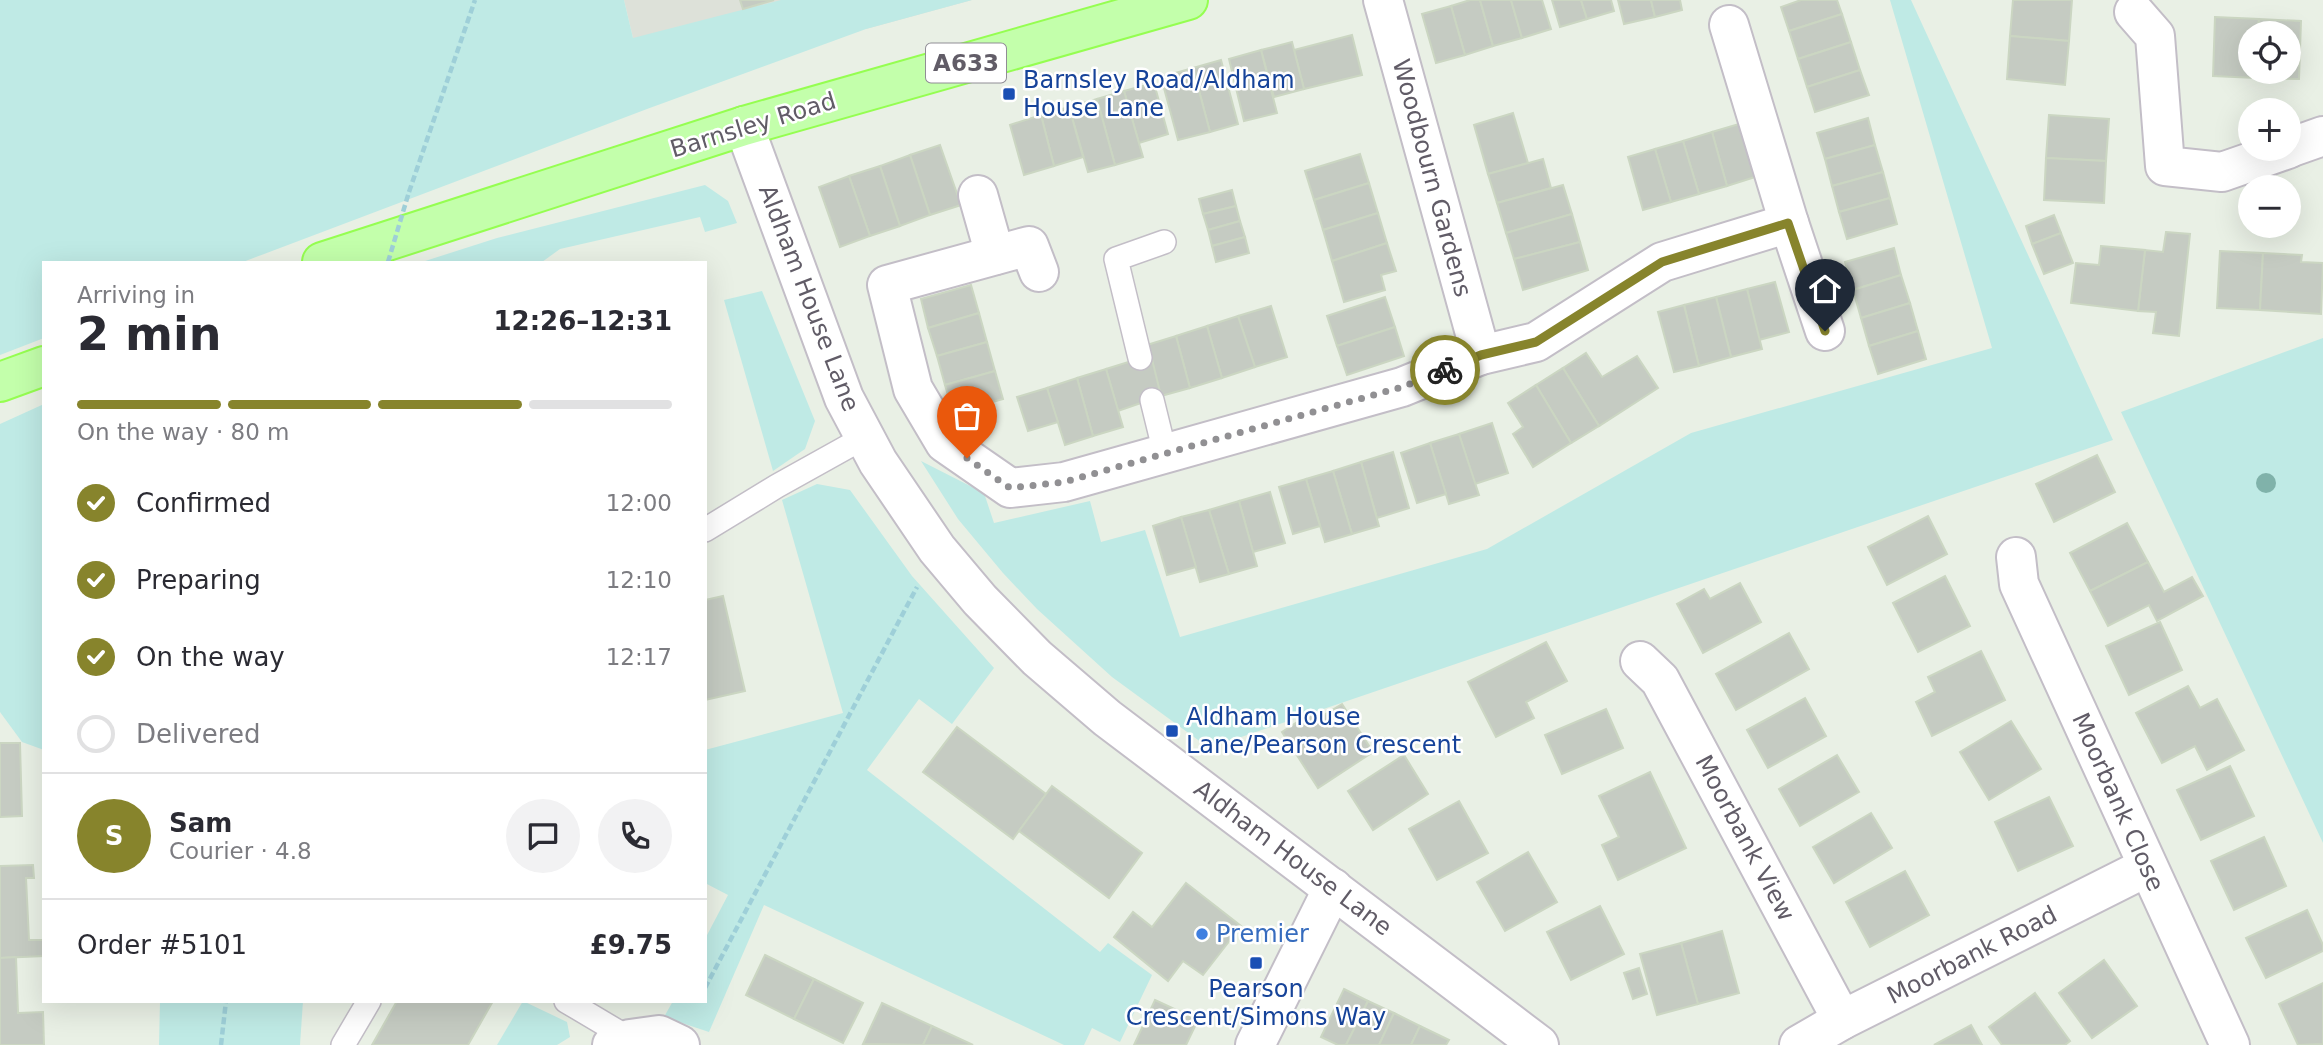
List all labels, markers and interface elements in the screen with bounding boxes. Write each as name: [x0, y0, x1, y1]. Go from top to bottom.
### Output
map controls: [2238, 21, 2301, 238]
button: locate: [2238, 21, 2301, 84]
road number: A633: [926, 44, 1006, 82]
street label: Woodbourn Gardens: [1387, 56, 1477, 300]
place label: Barnsley Road/Aldham House Lane: [1023, 66, 1295, 122]
street label: Barnsley Road: [667, 86, 839, 164]
marker: Barnsley Road/Aldham House Lane: [1001, 86, 1017, 102]
button: +: [2238, 98, 2301, 161]
button: −: [2238, 175, 2301, 238]
street label: Aldham House Lane: [753, 181, 865, 415]
pin: [1795, 259, 1855, 331]
icon: home: [1806, 270, 1844, 308]
text: Arriving in: [77, 282, 195, 308]
text: 12:26–12:31: [493, 306, 672, 336]
text: 2 min: [77, 307, 221, 361]
courier: [1410, 335, 1480, 405]
icon: bike: [1426, 351, 1464, 389]
pin: [937, 386, 997, 458]
icon: bag: [948, 397, 986, 435]
text: On the way · 80 m: [77, 419, 289, 445]
icon: check: [77, 484, 115, 522]
text: Confirmed: [136, 488, 271, 518]
text: 12:00: [606, 490, 672, 516]
icon: check: [77, 561, 115, 599]
text: Preparing: [136, 565, 261, 595]
text: 12:10: [606, 567, 672, 593]
icon: check: [77, 638, 115, 676]
text: On the way: [136, 642, 285, 672]
text: 12:17: [606, 644, 672, 670]
place label: Aldham House Lane/Pearson Crescent: [1186, 703, 1461, 759]
street label: Moorbank Close: [2066, 709, 2170, 895]
text: Delivered: [136, 719, 260, 749]
marker: Aldham House Lane/Pearson Crescent: [1164, 723, 1180, 739]
street label: Moorbank View: [1690, 750, 1800, 926]
street label: Aldham House Lane: [1189, 775, 1397, 941]
button: chat: [506, 799, 580, 873]
button: phone: [598, 799, 672, 873]
text: Sam: [169, 808, 232, 838]
text: S: [105, 821, 123, 851]
text: Courier · 4.8: [169, 838, 312, 864]
street label: Moorbank Road: [1882, 900, 2062, 1010]
place label: Premier: [1216, 920, 1309, 948]
marker: Premier: [1194, 926, 1210, 942]
text: Order #5101: [77, 930, 247, 960]
text: £9.75: [590, 930, 672, 960]
marker: Pearson Crescent/Simons Way: [1248, 955, 1264, 971]
place label: Pearson Crescent/Simons Way: [1126, 975, 1386, 1031]

